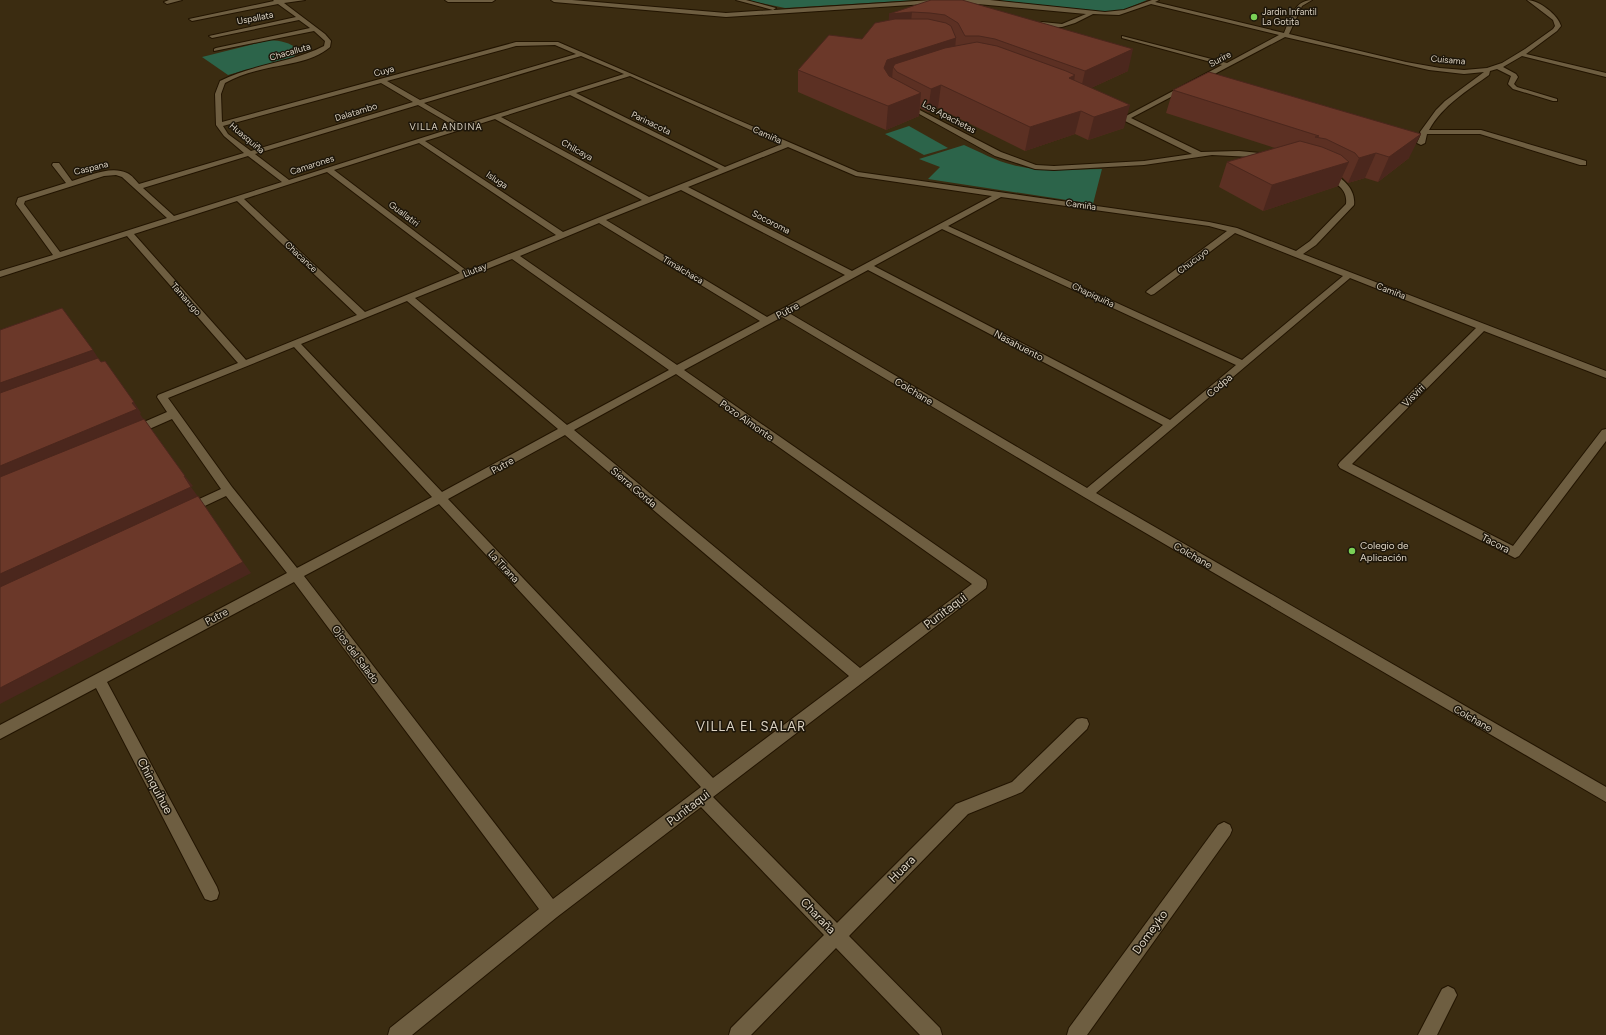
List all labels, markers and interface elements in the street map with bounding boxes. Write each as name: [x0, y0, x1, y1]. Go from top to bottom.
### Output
place label: Jardin Infantil La Gotita: [1262, 6, 1317, 27]
street label: Uspallata: [236, 9, 275, 26]
marker: Jardin Infantil La Gotita: [1249, 12, 1259, 22]
street label: Chacalluta: [268, 40, 312, 63]
street label: Surire: [1207, 48, 1233, 69]
street label: Cuisama: [1430, 53, 1466, 67]
street label: Cuya: [372, 62, 396, 79]
street label: Los Apachetas: [920, 98, 978, 135]
street label: Dalatambo: [333, 100, 378, 123]
street label: Parinacota: [630, 108, 673, 137]
street label: Huasquiña: [228, 120, 267, 156]
district label: VILLA ANDINA: [409, 121, 483, 132]
street label: Camiña: [751, 123, 784, 146]
street label: Chilcaya: [560, 136, 595, 163]
street label: Camarones: [288, 152, 335, 177]
street label: Caspana: [73, 158, 109, 177]
street label: Isluga: [484, 168, 510, 191]
street label: Camiña: [1065, 197, 1097, 212]
street label: Guallatiri: [387, 198, 422, 229]
street label: Socoroma: [750, 207, 793, 236]
street label: Chacance: [283, 239, 320, 274]
street label: Chucuyo: [1175, 245, 1210, 276]
street label: Timalchaca: [661, 253, 706, 286]
street label: Llutay: [461, 260, 488, 279]
street label: Tamarugo: [169, 280, 204, 317]
street label: Chapiquiña: [1070, 280, 1116, 309]
street label: Camiña: [1375, 280, 1408, 301]
street label: Putre: [774, 299, 801, 322]
street label: Nasahuento: [992, 327, 1046, 364]
street label: Codpa: [1204, 371, 1235, 400]
street label: Colchane: [892, 375, 936, 408]
street label: Visviri: [1399, 381, 1428, 410]
street label: Pozo Almonte: [717, 397, 777, 444]
street label: Putre: [489, 454, 516, 477]
street label: Sierra Gorda: [608, 464, 659, 510]
street label: Tacora: [1480, 531, 1512, 556]
street label: Colchane: [1171, 539, 1215, 572]
place label: Colegio de Aplicación: [1360, 539, 1409, 564]
marker: Colegio de Aplicación: [1347, 546, 1357, 556]
street label: La Tirana: [485, 547, 522, 585]
street label: Punitaqui: [921, 590, 969, 632]
street label: Putre: [203, 605, 230, 628]
street label: Ojos del Salado: [329, 623, 382, 686]
street label: Colchane: [1451, 702, 1495, 735]
district label: VILLA EL SALAR: [696, 719, 806, 734]
street label: Chinquihue: [134, 756, 176, 817]
street label: Punitaqui: [664, 787, 712, 829]
street label: Huara: [886, 853, 918, 885]
street label: Charaña: [798, 895, 838, 937]
street label: Domeyko: [1129, 907, 1171, 957]

